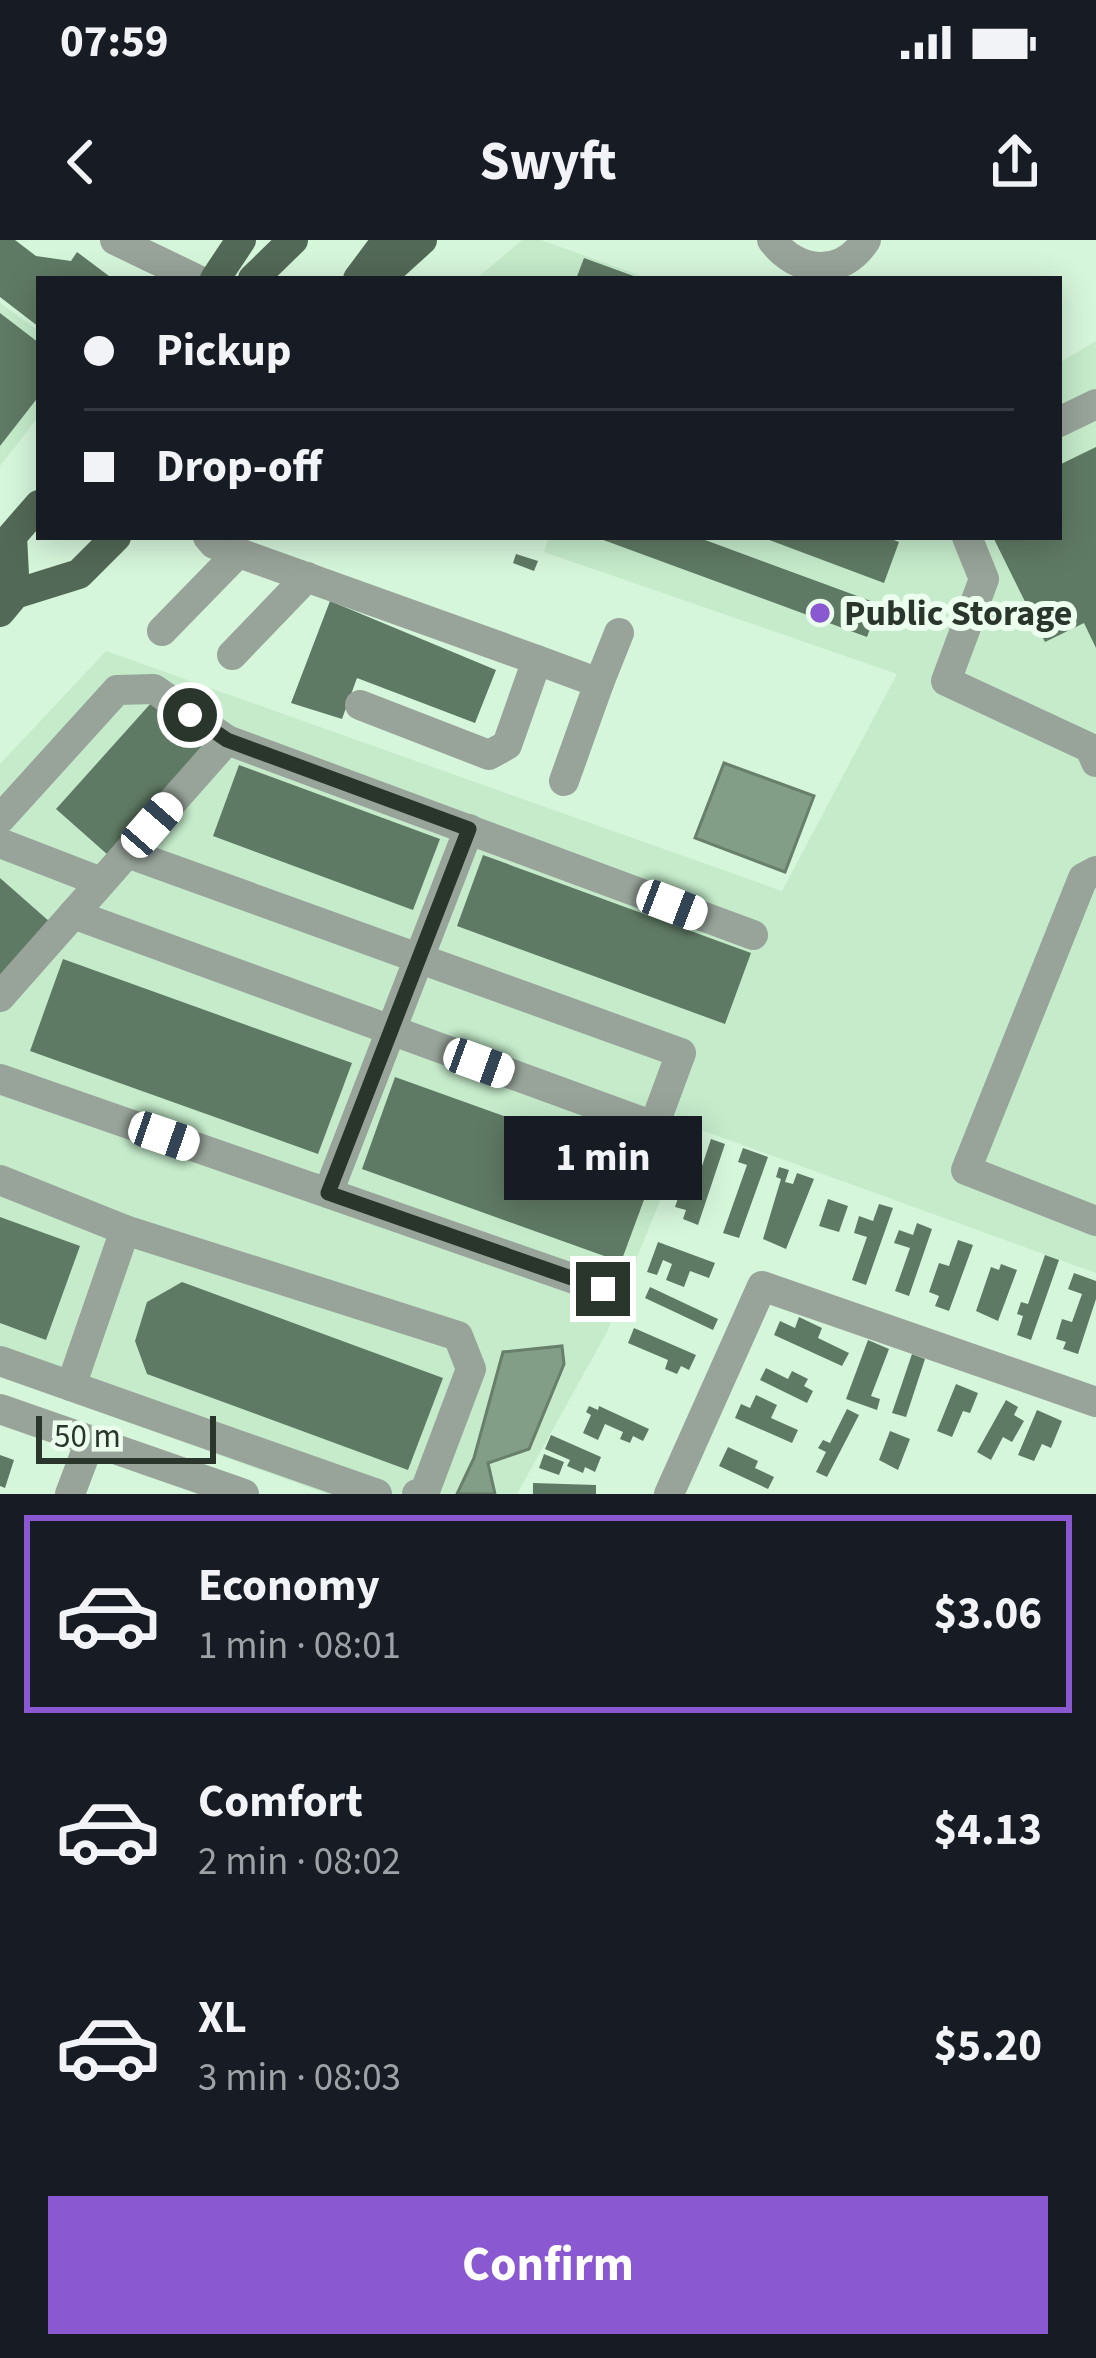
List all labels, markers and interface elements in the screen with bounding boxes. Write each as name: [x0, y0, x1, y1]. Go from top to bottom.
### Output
text: 07:59: [60, 10, 169, 74]
text: Swyft: [479, 124, 617, 201]
icon: back: [48, 129, 114, 195]
icon: share: [982, 129, 1048, 195]
text: Pickup: [156, 319, 292, 383]
text: Drop-off: [156, 435, 322, 499]
place label: Public Storage: [844, 588, 1072, 639]
marker: Public Storage: [807, 600, 833, 626]
route start: [163, 688, 217, 742]
car: [115, 786, 189, 864]
car: [632, 875, 712, 935]
car: [439, 1034, 519, 1092]
car: [124, 1107, 204, 1165]
callout: 1 min: [504, 1115, 702, 1199]
text: 1 min: [556, 1130, 650, 1186]
route end: [576, 1262, 630, 1316]
scale bar: [36, 1410, 216, 1463]
text: 50 m: [54, 1413, 121, 1460]
text: Economy: [198, 1554, 380, 1618]
icon: car: [54, 1560, 162, 1668]
text: $3.06: [933, 1582, 1042, 1646]
text: 1 min · 08:01: [198, 1618, 401, 1674]
text: Comfort: [198, 1770, 363, 1834]
icon: car: [54, 1776, 162, 1884]
text: $4.13: [933, 1798, 1042, 1862]
text: 2 min · 08:02: [198, 1834, 401, 1890]
text: XL: [198, 1986, 247, 2050]
icon: car: [54, 1992, 162, 2100]
text: $5.20: [933, 2014, 1042, 2078]
text: 3 min · 08:03: [198, 2050, 401, 2106]
button: Confirm: [48, 2196, 1048, 2334]

